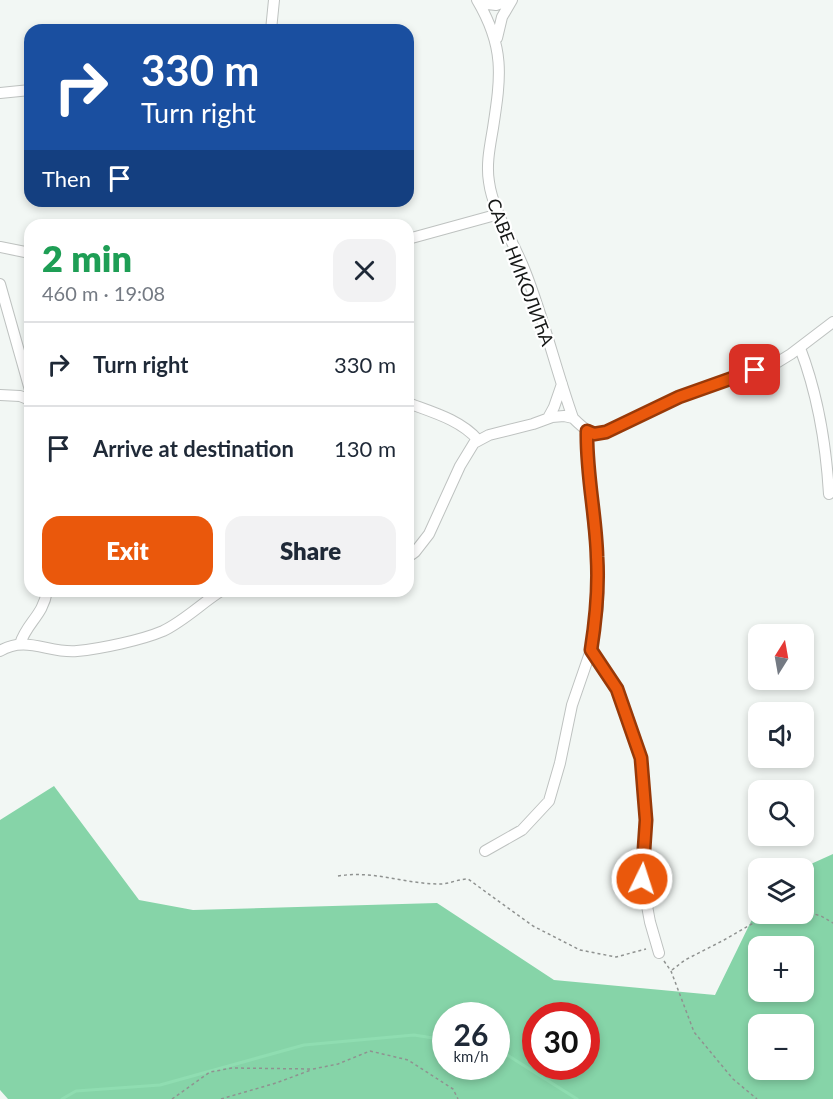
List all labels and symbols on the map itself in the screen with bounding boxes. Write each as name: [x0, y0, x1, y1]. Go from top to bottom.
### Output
street label: САВЕ НИКОЛИЋА: [483, 195, 560, 350]
pin: [729, 344, 780, 395]
north arrow: [748, 624, 814, 690]
position arrow: [610, 847, 674, 911]
speed limit sign: 30: [522, 1002, 600, 1080]

